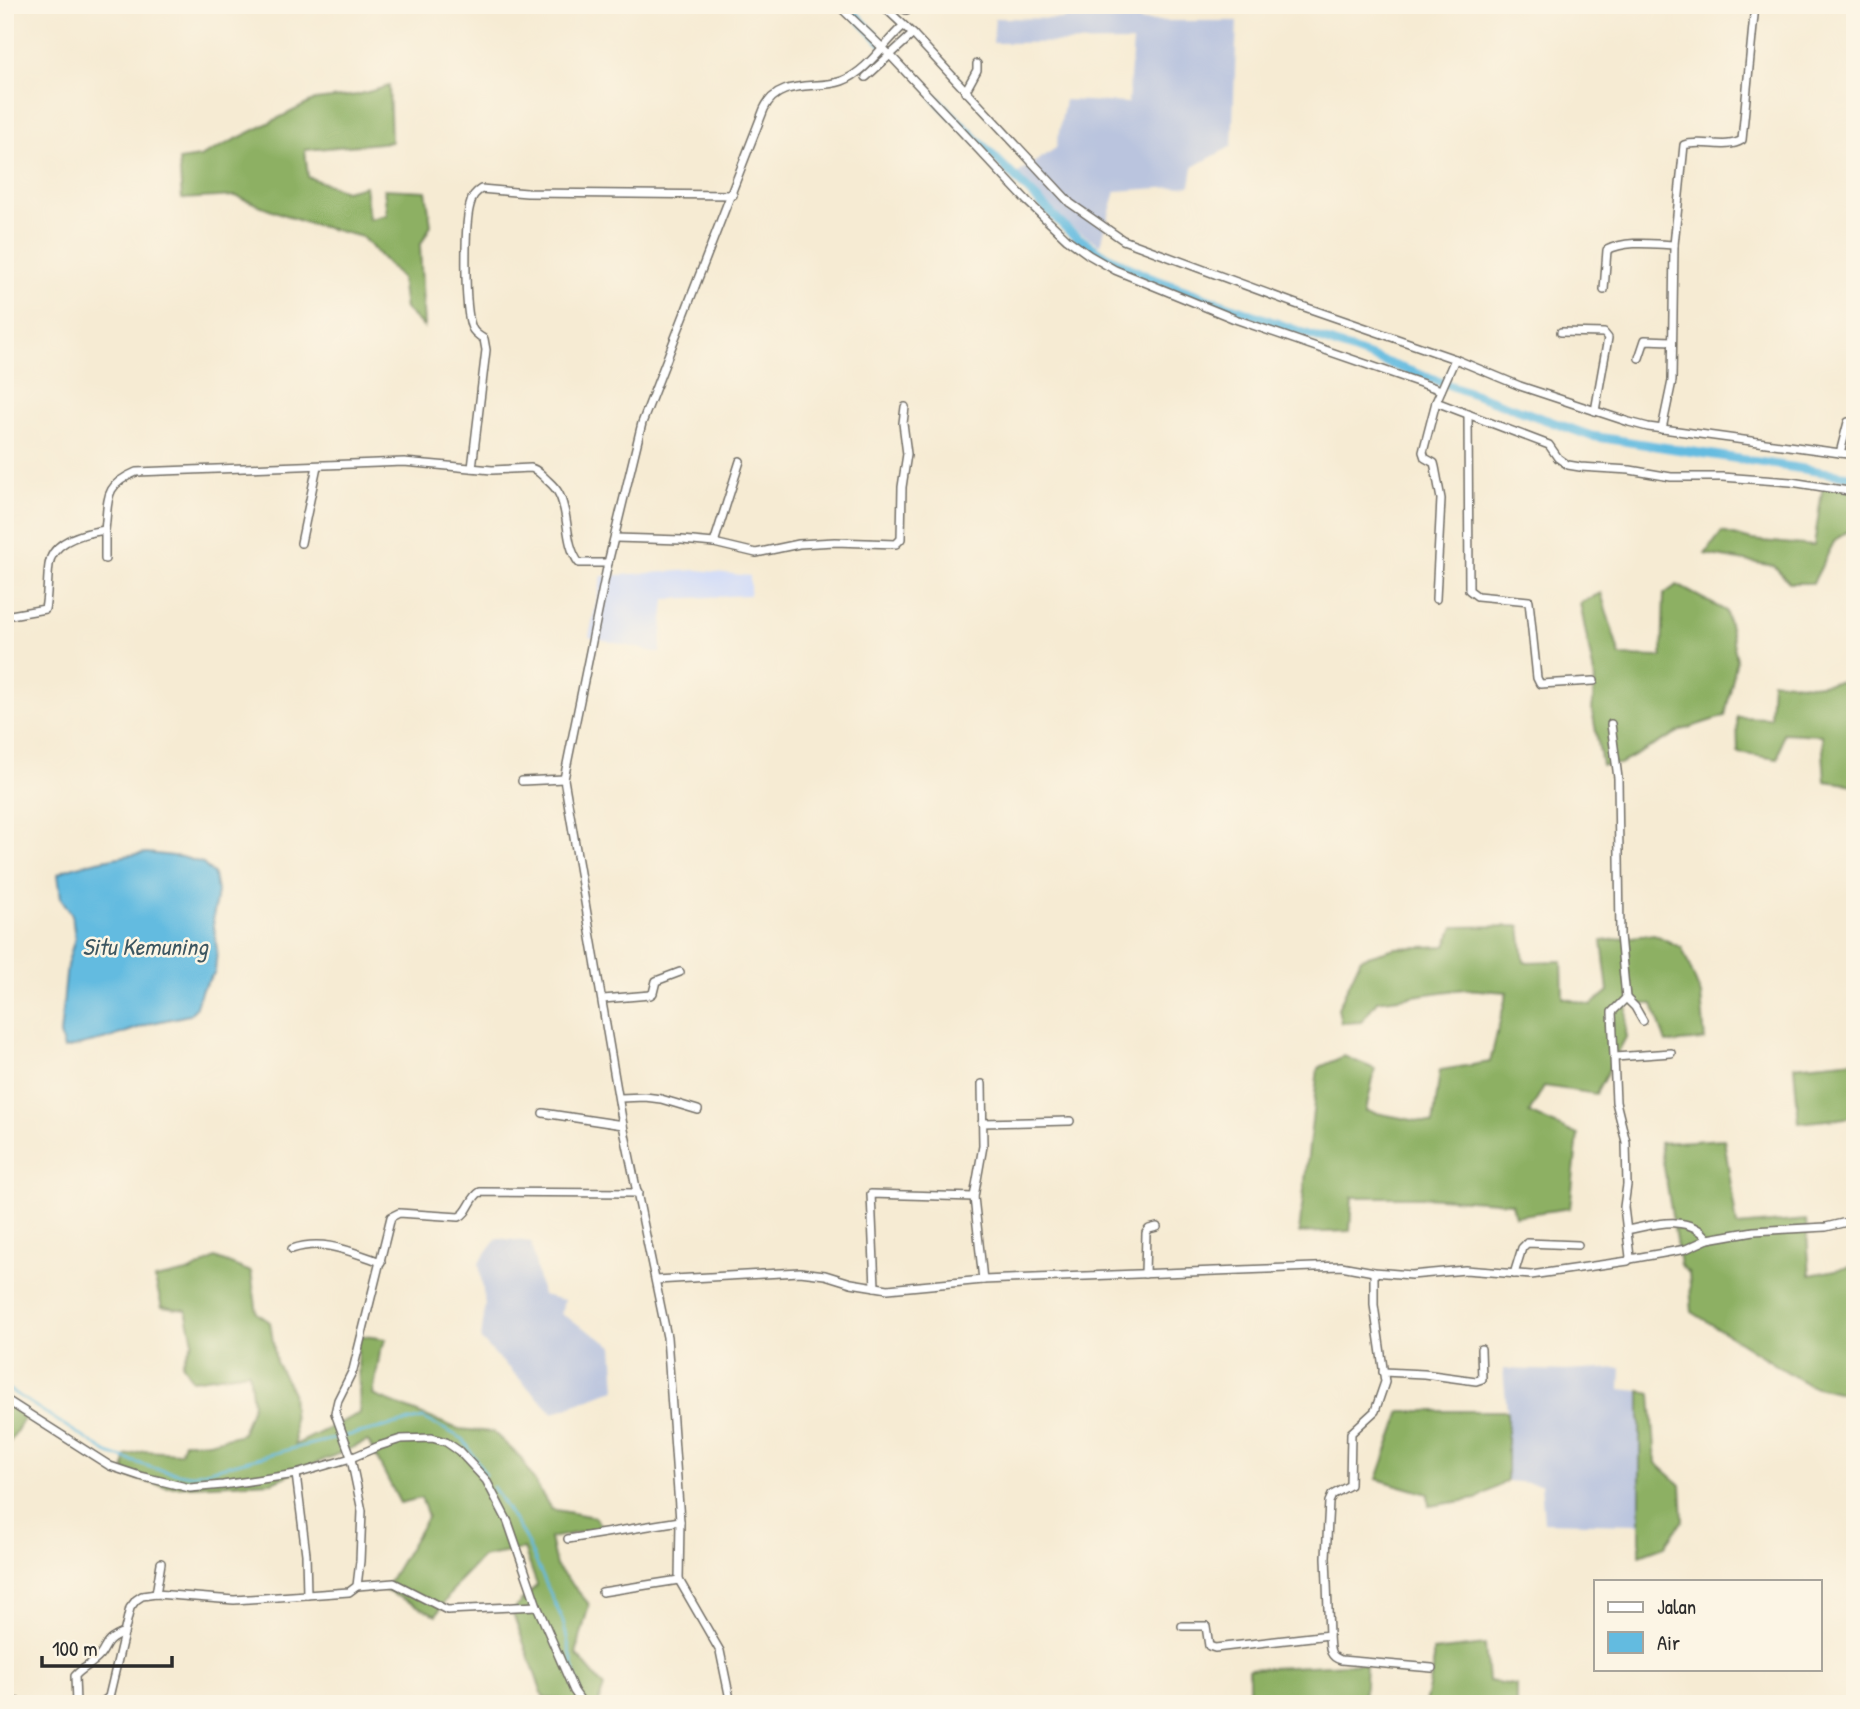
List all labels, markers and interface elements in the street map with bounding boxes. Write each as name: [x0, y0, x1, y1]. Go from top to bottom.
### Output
water label: Situ Kemuning: [82, 930, 209, 963]
legend: [1594, 1580, 1822, 1670]
text: Jalan: [1657, 1592, 1696, 1621]
scale bar: [42, 1625, 172, 1669]
text: Air: [1657, 1628, 1680, 1657]
text: 100 m: [52, 1634, 98, 1663]

